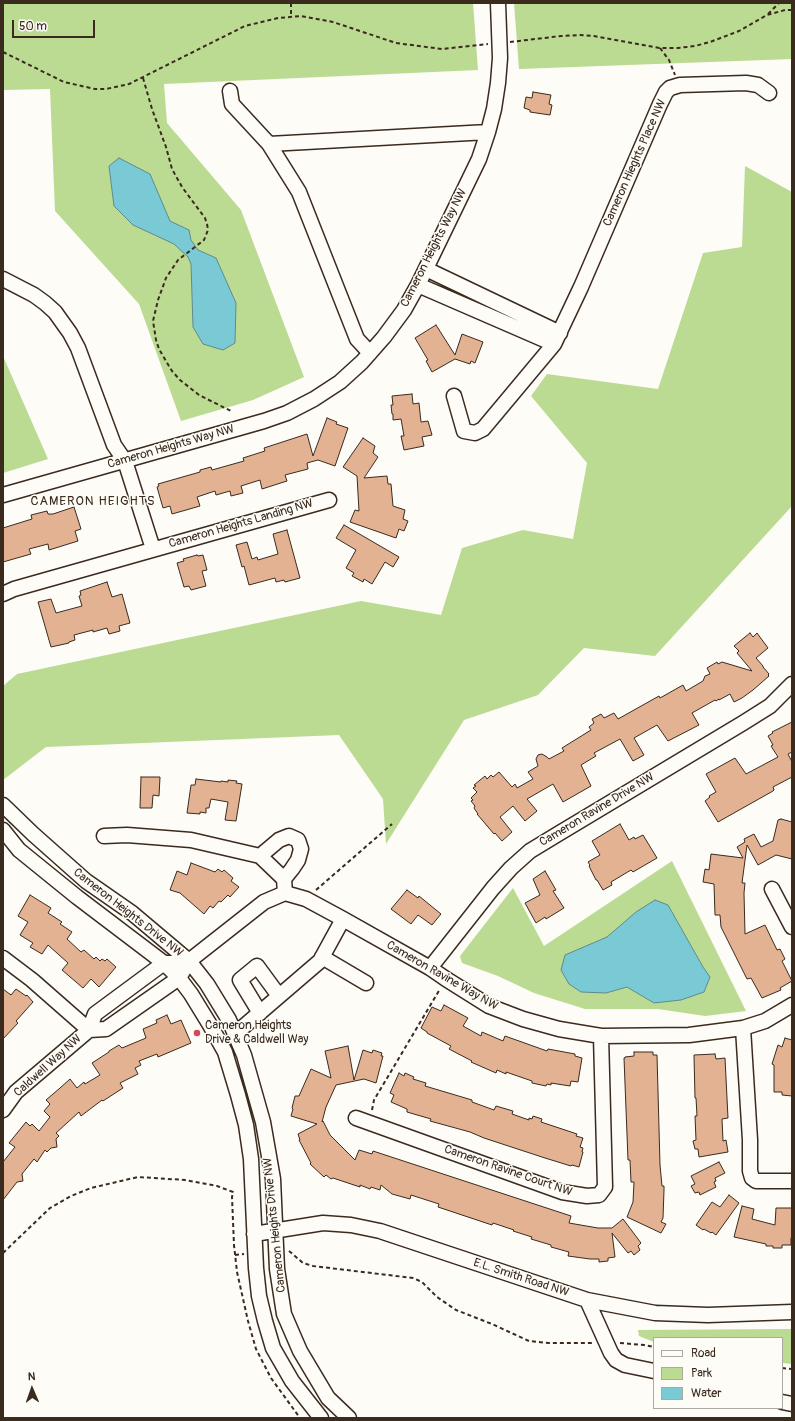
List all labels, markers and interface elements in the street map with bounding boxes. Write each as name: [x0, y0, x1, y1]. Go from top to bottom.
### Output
scale bar: [14, 12, 97, 38]
text: 50 m: [19, 19, 47, 34]
street label: Cameron Hieghts Place NW: [600, 97, 670, 229]
street label: Cameron Heights Way NW: [398, 186, 470, 310]
street label: Cameron Heights Way NW: [106, 422, 236, 472]
district label: CAMERON HEIGHTS: [30, 494, 156, 510]
street label: Cameron Heights Landing NW: [167, 496, 315, 552]
street label: Cameron Ravine Drive NW: [537, 770, 657, 850]
street label: Cameron Heights Drive NW: [70, 866, 186, 960]
street label: Cameron Ravine Way NW: [384, 938, 500, 1014]
place label: Cameron Heights Drive & Caldwell Way: [205, 1019, 308, 1047]
marker: Cameron Heights Drive & Caldwell Way: [192, 1028, 202, 1038]
street label: Caldwell Way NW: [11, 1032, 85, 1100]
street label: Cameron Ravine Court NW: [442, 1142, 574, 1200]
street label: Cameron Heights Drive NW: [261, 1157, 289, 1293]
street label: E.L. Smith Road NW: [471, 1256, 571, 1300]
legend: [653, 1337, 783, 1409]
text: Road: [691, 1346, 716, 1361]
text: Park: [691, 1366, 712, 1381]
north arrow: [12, 1369, 52, 1409]
text: N: [28, 1370, 36, 1383]
text: Water: [691, 1386, 722, 1401]

